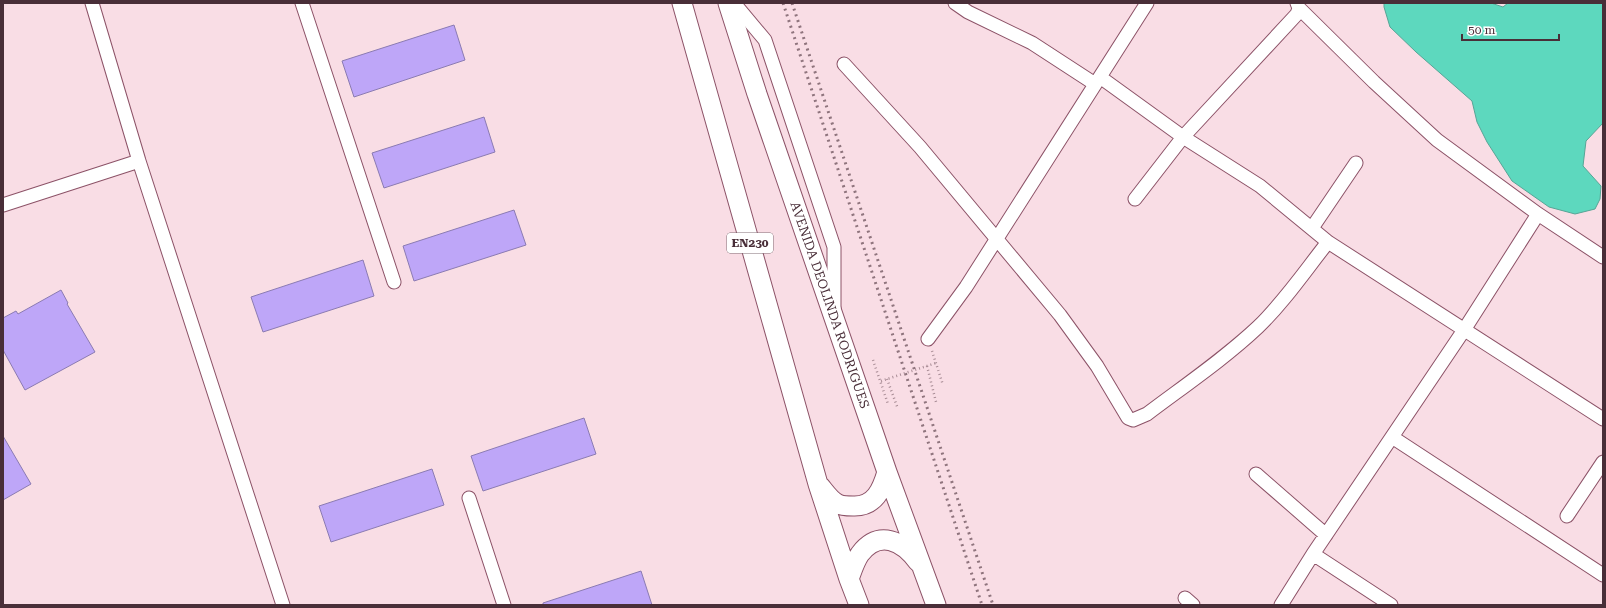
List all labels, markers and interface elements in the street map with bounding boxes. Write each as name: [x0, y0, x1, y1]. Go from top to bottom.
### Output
scale bar: [1462, 16, 1559, 42]
text: 50 m: [1468, 23, 1495, 37]
street label: AVENIDA DEOLINDA RODRIGUES: [787, 200, 873, 410]
road number: EN230: [727, 233, 773, 253]

